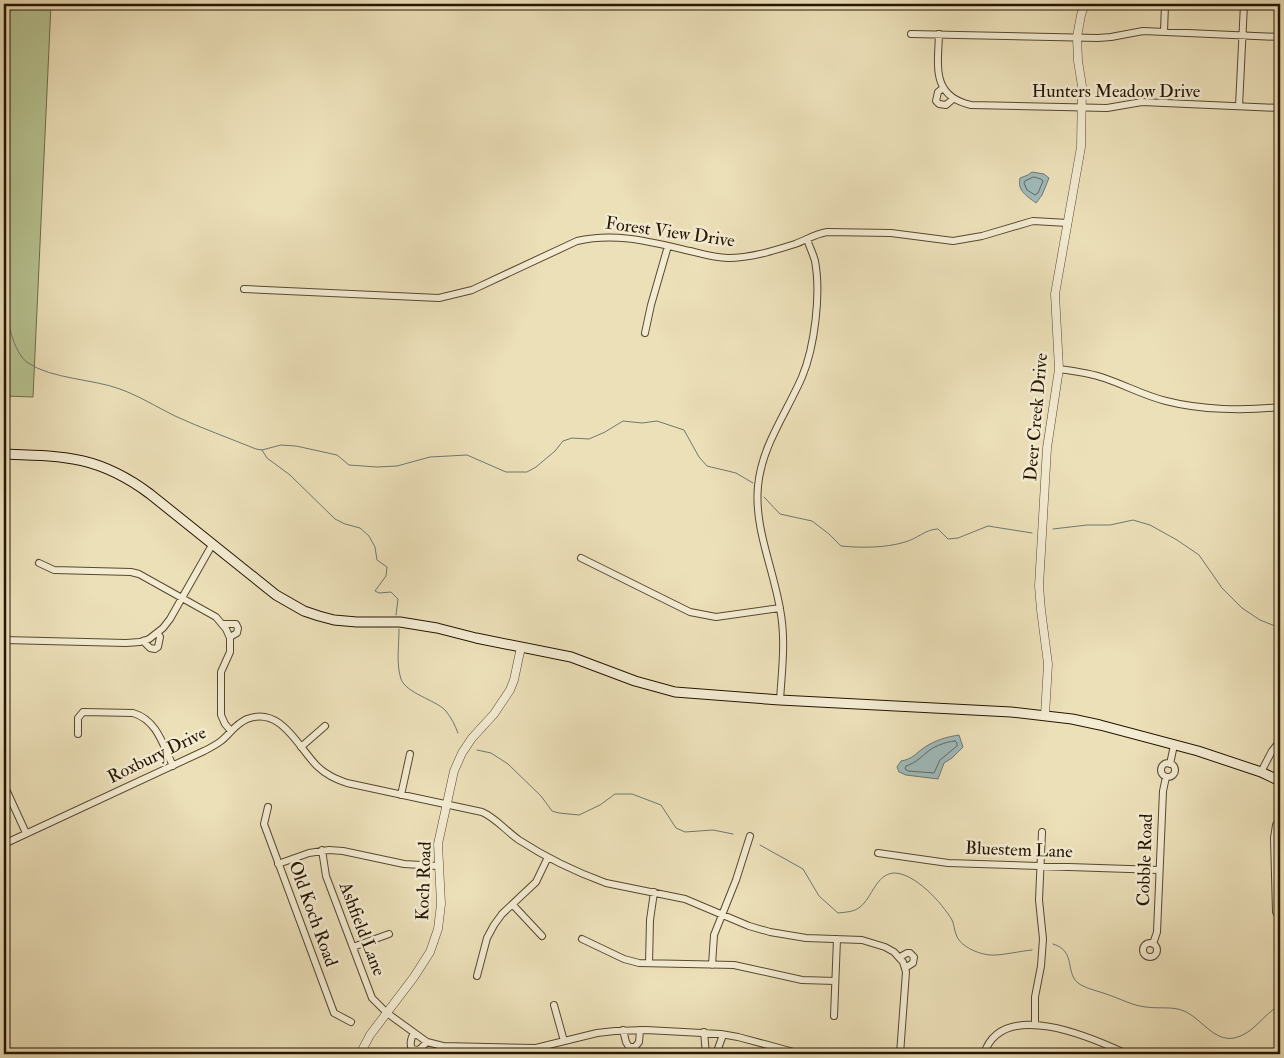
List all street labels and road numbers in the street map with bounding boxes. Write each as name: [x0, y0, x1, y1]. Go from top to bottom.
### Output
street label: Hunters Meadow Drive: [1032, 80, 1201, 103]
street label: Forest View Drive: [604, 212, 737, 253]
street label: Deer Creek Drive: [1019, 352, 1053, 482]
street label: Roxbury Drive: [104, 721, 211, 789]
street label: Cobble Road: [1132, 813, 1158, 907]
street label: Bluestem Lane: [965, 837, 1074, 863]
street label: Koch Road: [411, 841, 437, 921]
street label: Old Koch Road: [283, 858, 343, 970]
street label: Ashfield Lane: [333, 878, 391, 980]

